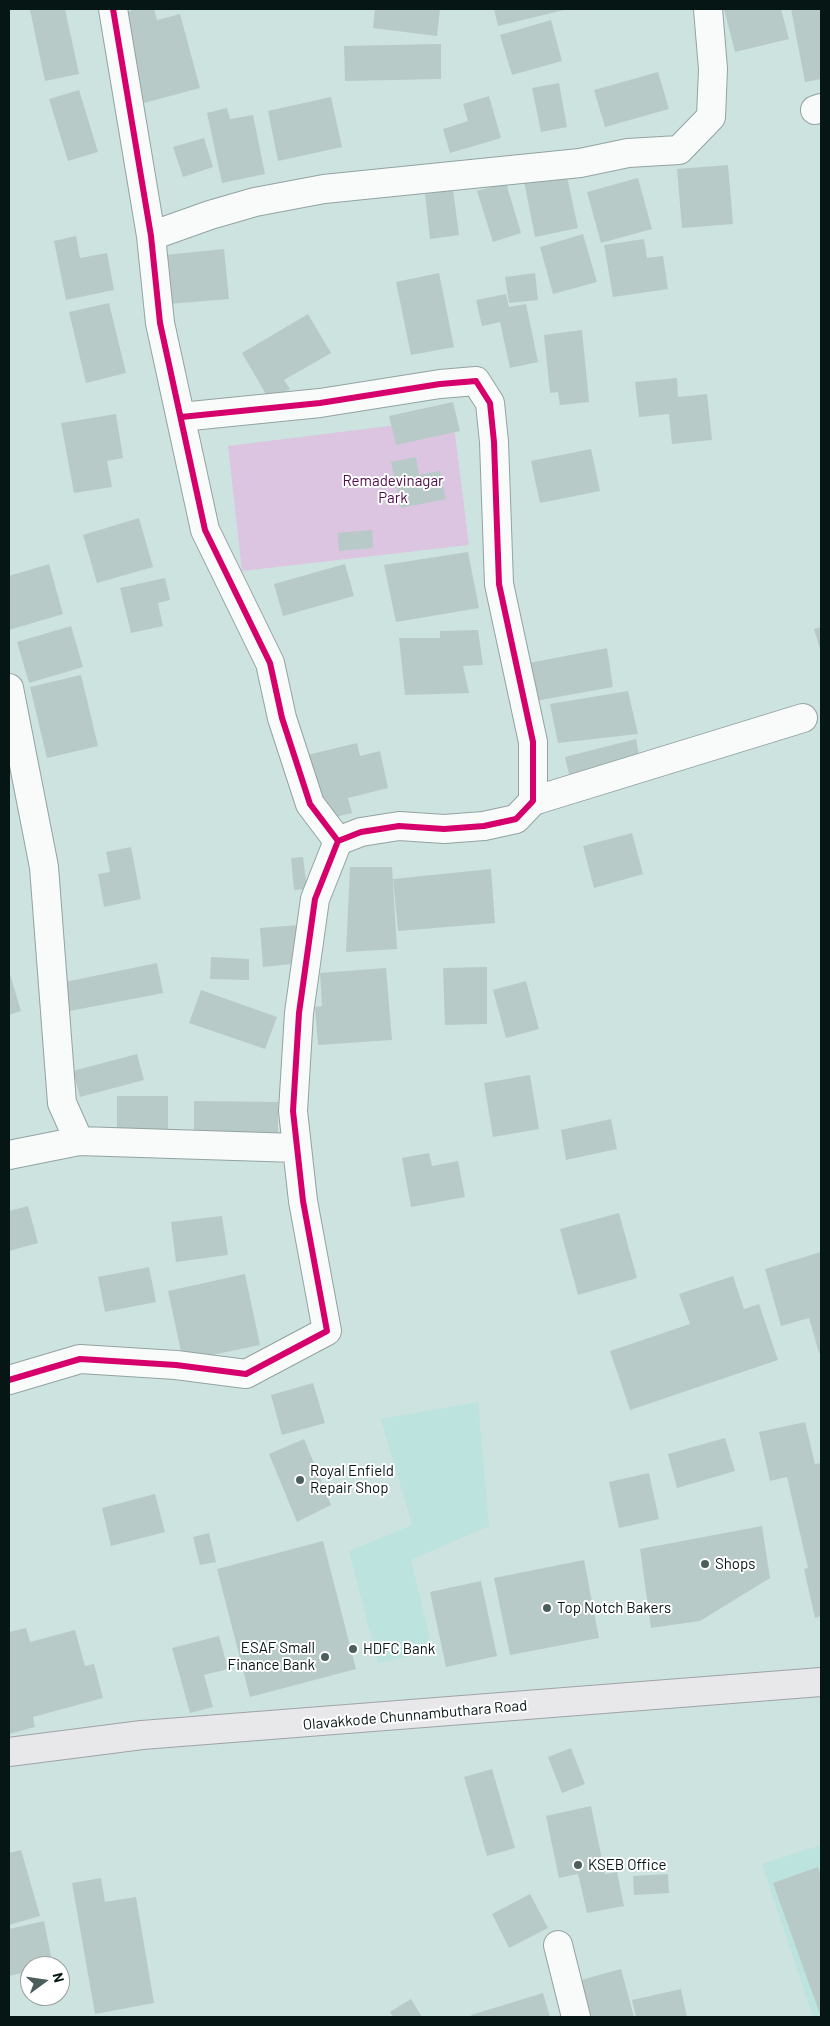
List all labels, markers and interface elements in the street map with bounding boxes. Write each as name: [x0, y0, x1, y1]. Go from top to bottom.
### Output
park label: Remadevinagar Park: [342, 472, 444, 507]
place label: Royal Enfield Repair Shop: [310, 1462, 394, 1497]
marker: Royal Enfield Repair Shop: [294, 1474, 306, 1486]
place label: Shops: [715, 1555, 755, 1573]
marker: Shops: [699, 1558, 711, 1570]
place label: Top Notch Bakers: [557, 1599, 671, 1617]
marker: Top Notch Bakers: [541, 1602, 553, 1614]
place label: ESAF Small Finance Bank: [228, 1639, 315, 1674]
place label: HDFC Bank: [363, 1640, 435, 1658]
marker: HDFC Bank: [347, 1643, 359, 1655]
marker: ESAF Small Finance Bank: [319, 1651, 331, 1663]
street label: Olavakkode Chunnambuthara Road: [302, 1696, 528, 1734]
place label: KSEB Office: [588, 1856, 666, 1874]
marker: KSEB Office: [572, 1859, 584, 1871]
north arrow: [20, 1956, 70, 2006]
text: N: [50, 1971, 68, 1984]

